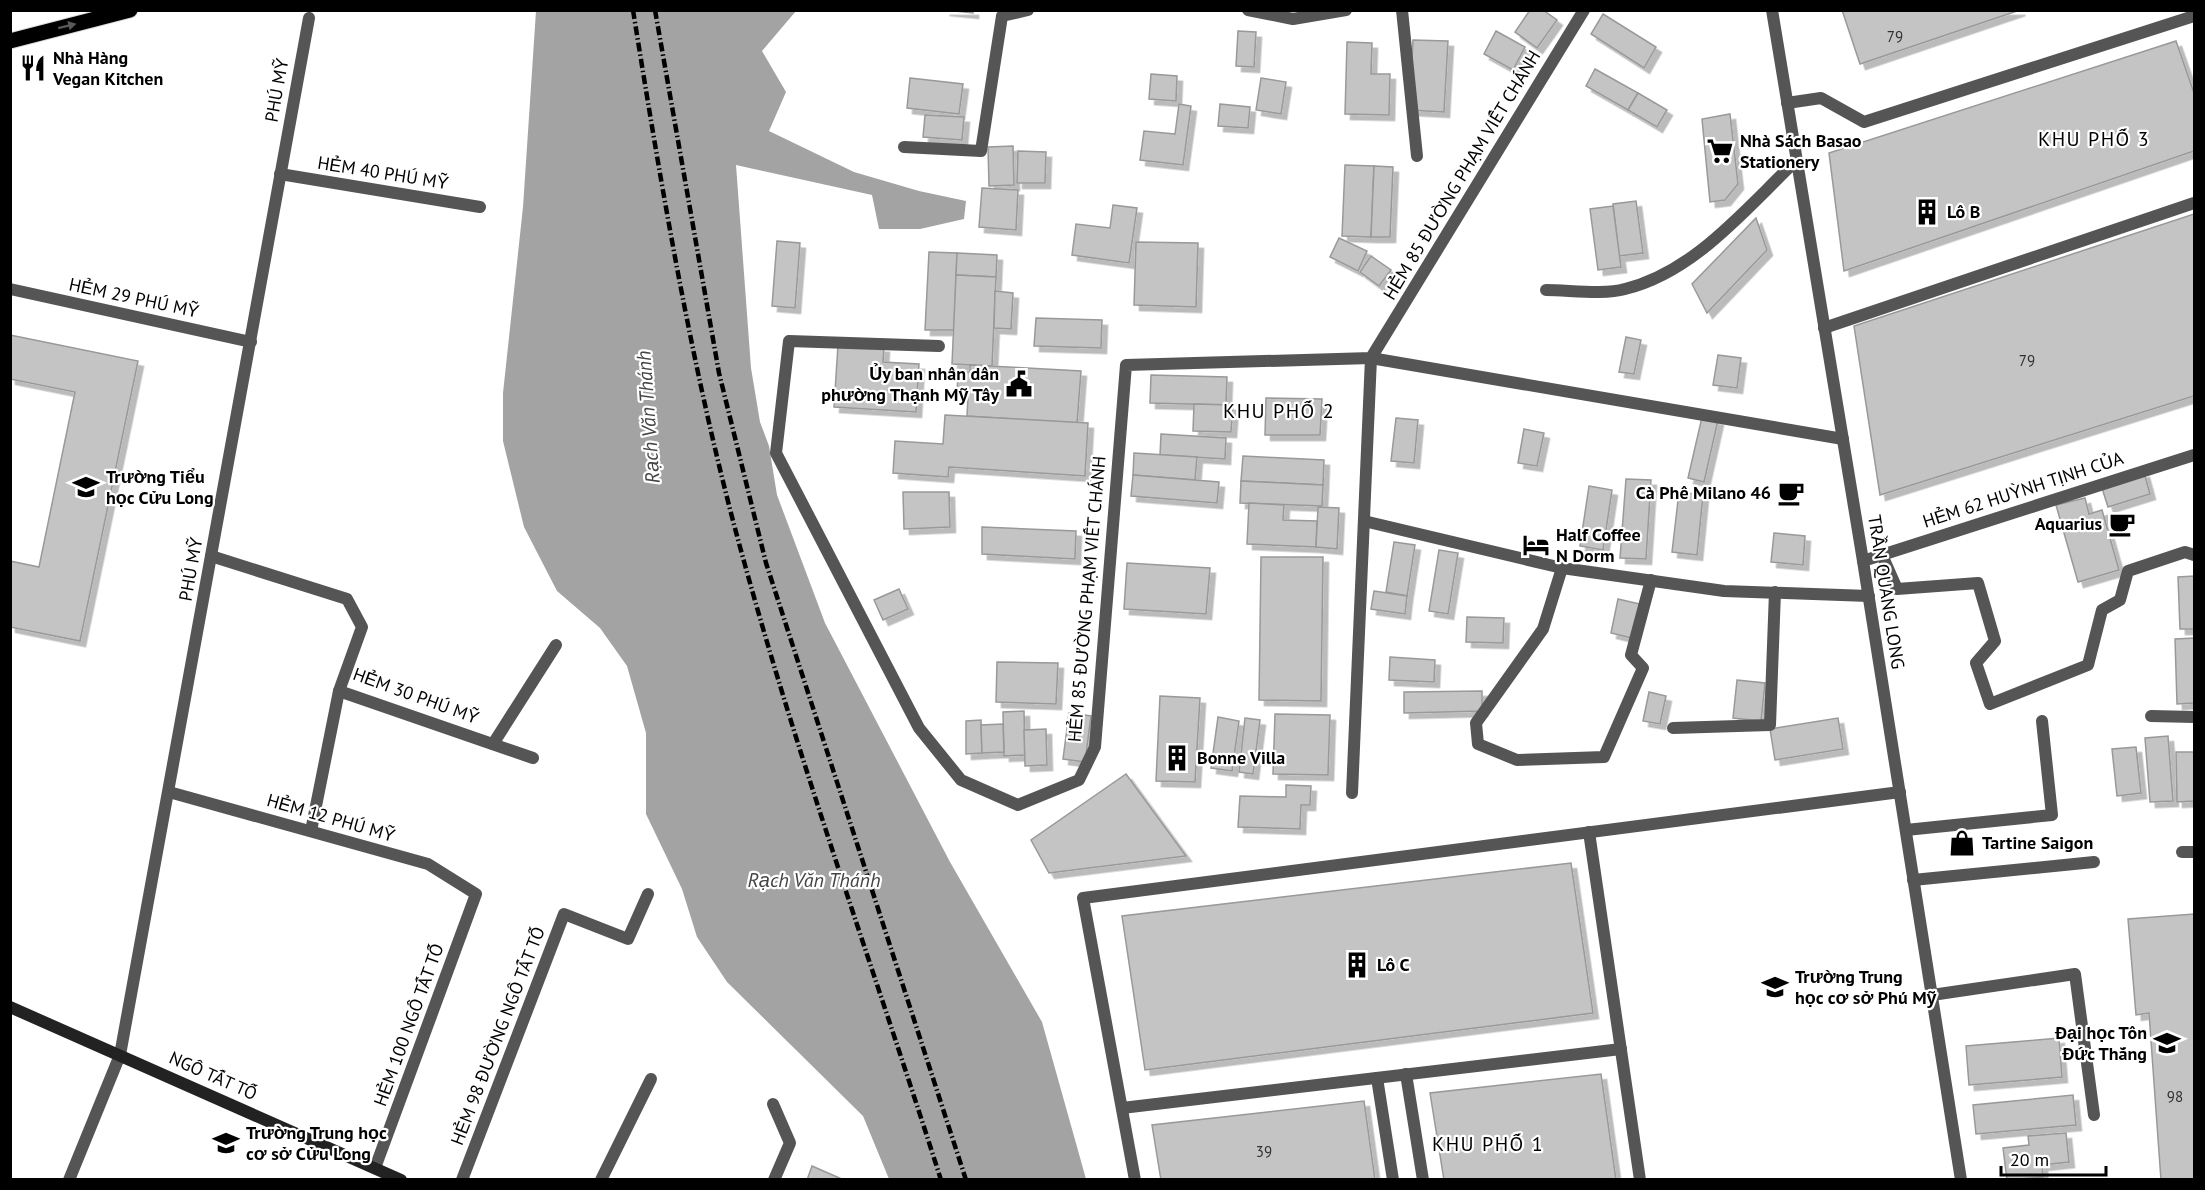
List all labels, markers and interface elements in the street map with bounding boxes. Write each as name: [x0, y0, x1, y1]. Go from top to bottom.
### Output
one-way arrow: [58, 21, 76, 31]
house number: 79: [1887, 27, 1903, 46]
place label: Nhà Hàng Vegan Kitchen: [52, 46, 163, 90]
street label: HẺM 85 ĐƯỜNG PHẠM VIẾT CHÁNH: [1378, 46, 1545, 304]
restaurant icon: Nhà Hàng Vegan Kitchen: [18, 53, 48, 83]
street label: PHÚ MỸ: [260, 56, 293, 124]
district label: KHU PHỐ 3: [2038, 126, 2150, 152]
place label: Nhà Sách Basao Stationery: [1740, 129, 1862, 173]
supermarket icon: Nhà Sách Basao Stationery: [1705, 136, 1735, 166]
street label: HẺM 40 PHÚ MỸ: [316, 151, 450, 194]
building icon: Lô B: [1912, 197, 1942, 227]
place label: Lô B: [1947, 200, 1980, 223]
street label: HẺM 29 PHÚ MỸ: [67, 272, 201, 323]
water label: Rạch Văn Thánh: [630, 350, 666, 484]
house number: 79: [2019, 351, 2035, 370]
place label: Ủy ban nhân dân phường Thạnh Mỹ Tây: [821, 362, 999, 406]
public building icon: Ủy ban nhân dân phường Thạnh Mỹ Tây: [1004, 369, 1034, 399]
district label: KHU PHỐ 2: [1223, 398, 1335, 424]
street label: HẺM 62 HUỲNH TỊNH CỦA: [1920, 446, 2127, 533]
street label: HẺM 85 ĐƯỜNG PHẠM VIẾT CHÁNH: [1063, 455, 1110, 743]
place label: Trường Tiểu học Cửu Long: [106, 465, 214, 509]
school or university icon: Trường Tiểu học Cửu Long: [71, 472, 101, 502]
cafe icon: Cà Phê Milano 46: [1776, 478, 1806, 508]
place label: Cà Phê Milano 46: [1636, 481, 1771, 504]
cafe icon: Aquarius: [2107, 509, 2137, 539]
place label: Aquarius: [2035, 512, 2102, 535]
street label: TRẦN QUANG LONG: [1863, 513, 1910, 671]
place label: Half Coffee N Dorm: [1556, 523, 1641, 567]
hotel icon: Half Coffee N Dorm: [1521, 530, 1551, 560]
street label: PHÚ MỸ: [174, 535, 207, 603]
street label: HẺM 30 PHÚ MỸ: [350, 662, 482, 729]
building icon: Bonne Villa: [1162, 743, 1192, 773]
place label: Bonne Villa: [1197, 746, 1285, 769]
street label: HẺM 12 PHÚ MỸ: [264, 788, 398, 847]
shop icon: Tartine Saigon: [1947, 828, 1977, 858]
place label: Tartine Saigon: [1982, 831, 2093, 854]
water label: Rạch Văn Thánh: [747, 867, 881, 893]
street label: HẺM 98 ĐƯỜNG NGÔ TẤT TỐ: [445, 923, 550, 1148]
street label: HẺM 100 NGÔ TẤT TỐ: [368, 940, 449, 1109]
building icon: Lô C: [1342, 950, 1372, 980]
place label: Lô C: [1377, 953, 1410, 976]
place label: Trường Trung học cơ sở Phú Mỹ: [1795, 965, 1937, 1009]
school or university icon: Trường Trung học cơ sở Phú Mỹ: [1760, 972, 1790, 1002]
place label: Đại học Tôn Đức Thắng: [2054, 1021, 2147, 1065]
school or university icon: Đại học Tôn Đức Thắng: [2152, 1028, 2182, 1058]
street label: NGÔ TẤT TỐ: [166, 1046, 261, 1105]
house number: 98: [2167, 1087, 2183, 1106]
place label: Trường Trung học cơ sở Cửu Long: [246, 1121, 387, 1165]
school or university icon: Trường Trung học cơ sở Cửu Long: [211, 1128, 241, 1158]
district label: KHU PHỐ 1: [1432, 1131, 1544, 1157]
scale bar: [2001, 1139, 2106, 1177]
house number: 39: [1256, 1142, 1272, 1161]
text: 20 m: [2010, 1148, 2049, 1171]

